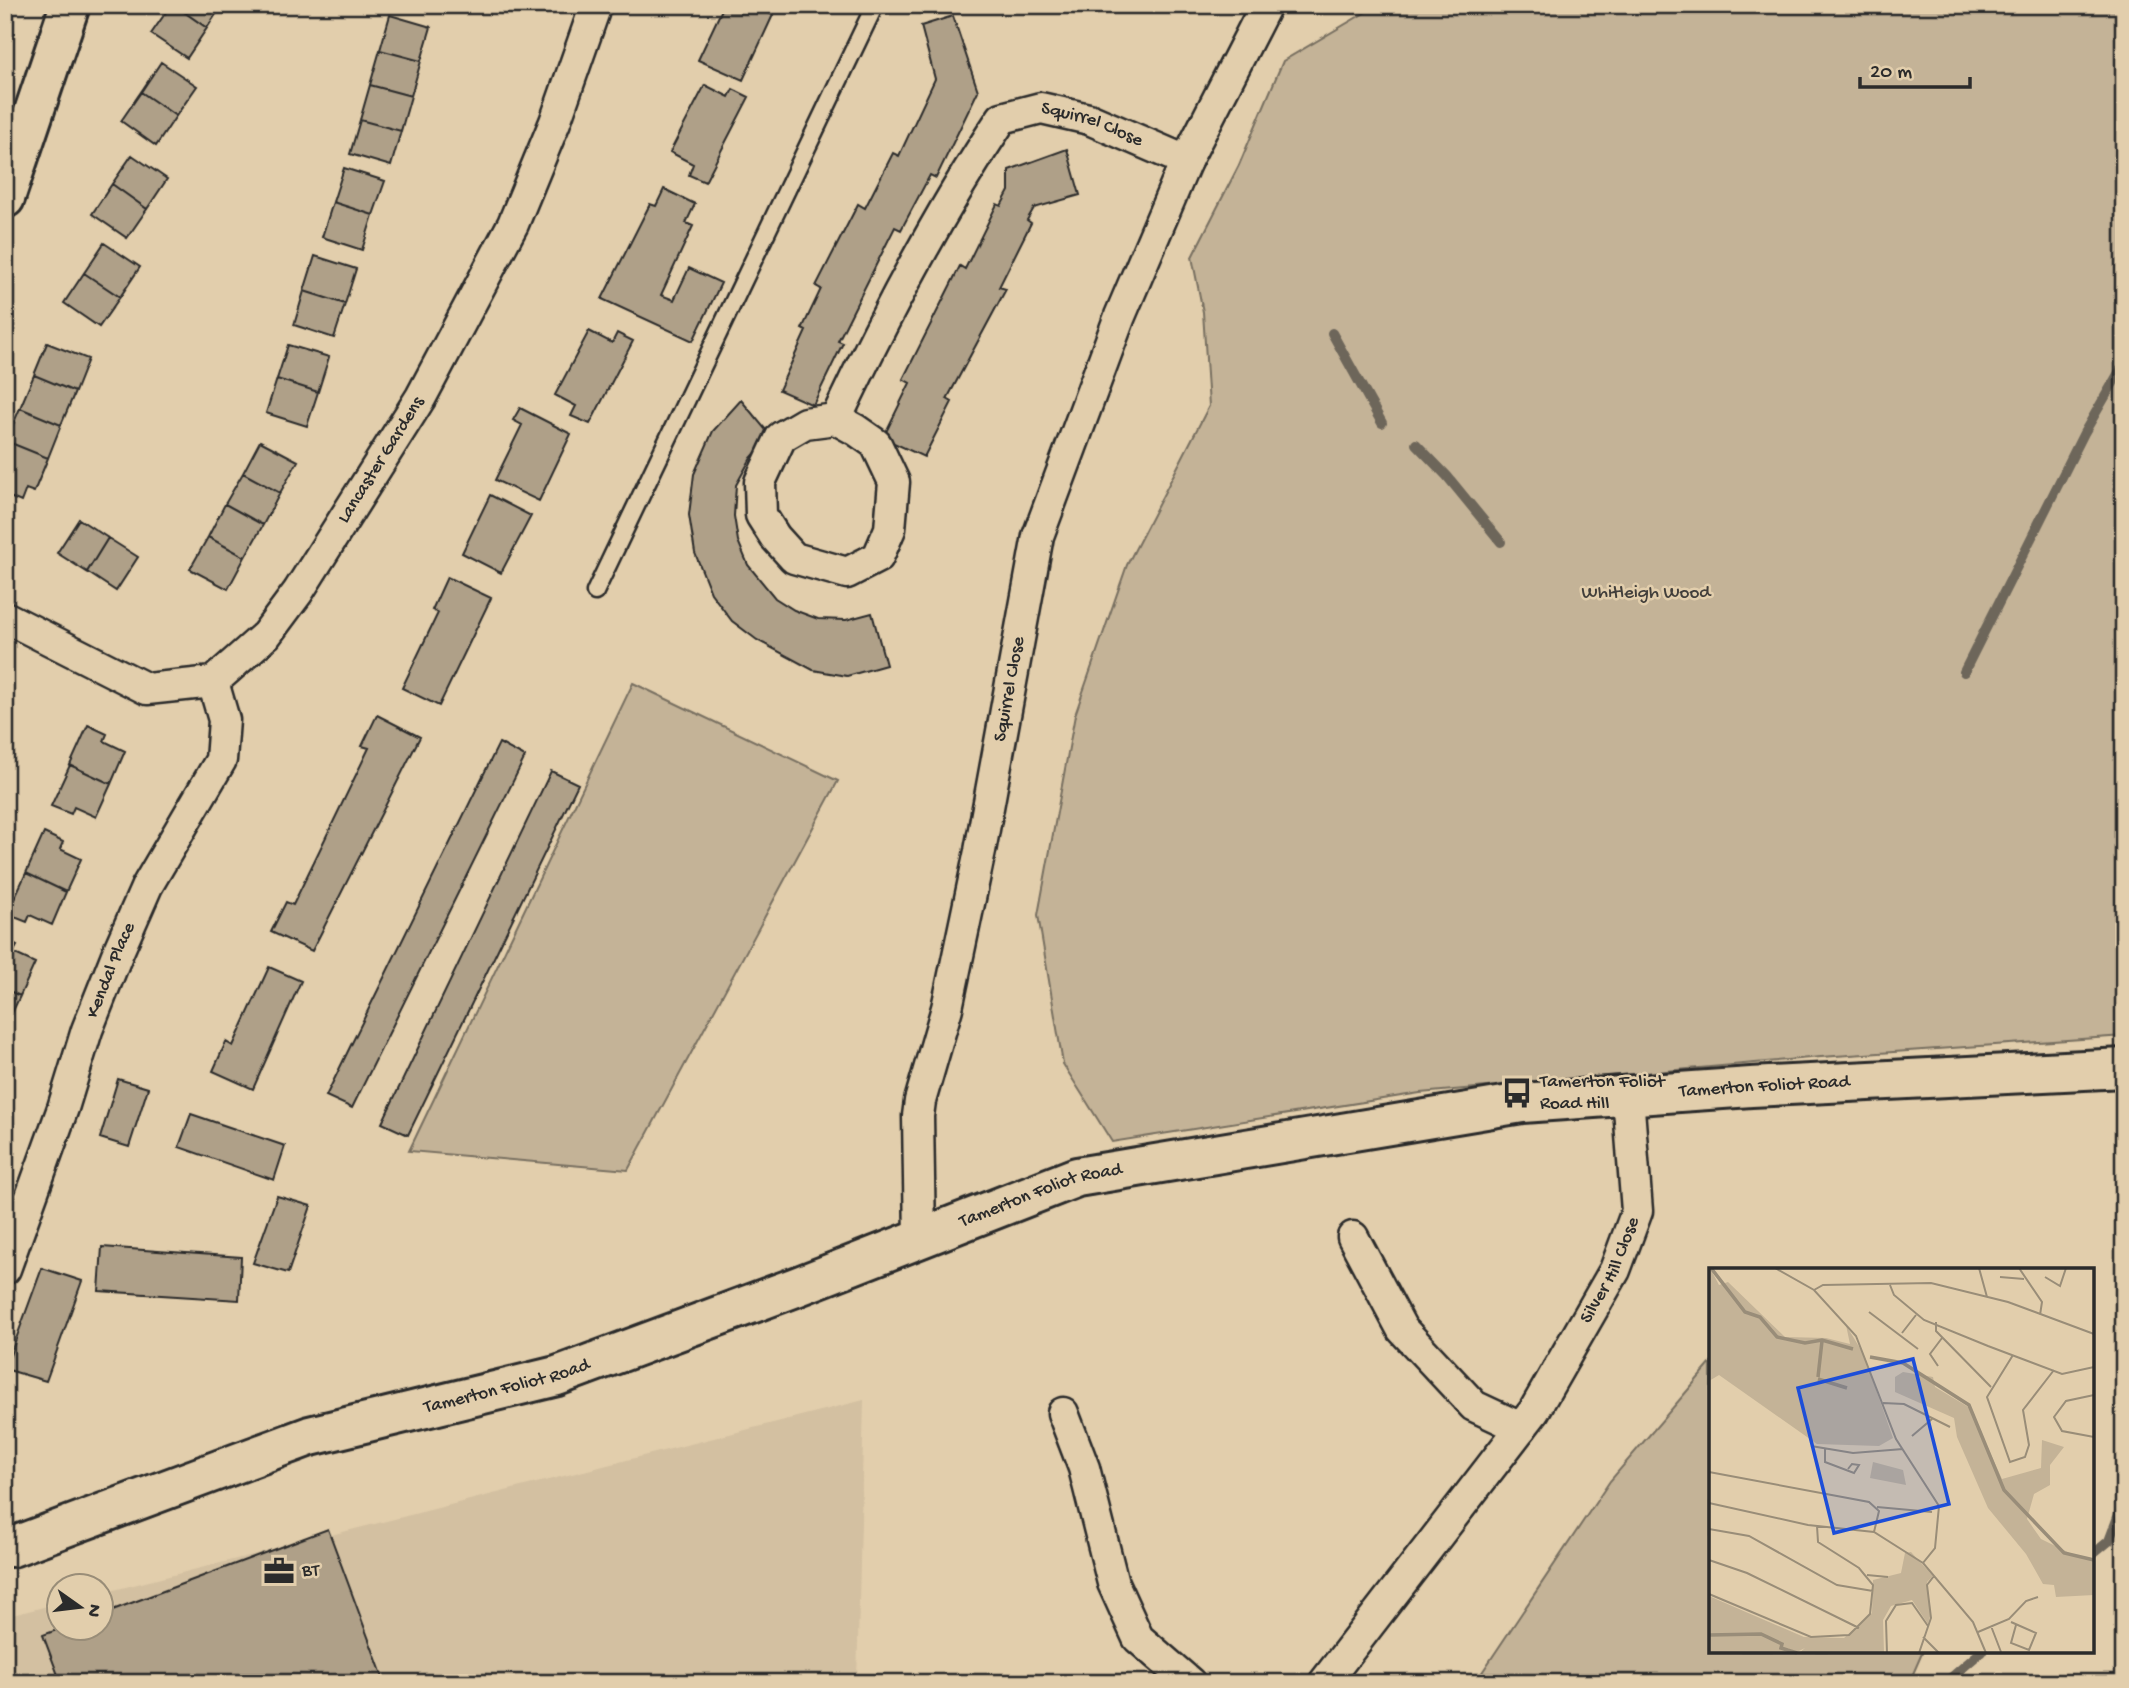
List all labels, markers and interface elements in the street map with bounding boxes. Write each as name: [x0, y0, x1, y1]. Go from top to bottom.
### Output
scale bar: [1860, 46, 1970, 90]
text: 20 m: [1870, 61, 1912, 86]
street label: Squirrel Close: [1039, 97, 1147, 153]
street label: Lancaster Gardens: [333, 391, 430, 528]
park label: Whitleigh Wood: [1582, 582, 1712, 605]
street label: Squirrel Close: [989, 635, 1031, 744]
street label: Kendal Place: [81, 919, 141, 1022]
street label: Tamerton Foliot Road: [1677, 1070, 1852, 1104]
place label: Tamerton Foliot Road Hill: [1539, 1071, 1667, 1116]
bus stop icon: Tamerton Foliot Road Hill: [1500, 1076, 1534, 1110]
street label: Tamerton Foliot Road: [955, 1158, 1125, 1234]
street label: Silver Hill Close: [1575, 1214, 1645, 1328]
inset map: [1709, 1268, 2094, 1653]
street label: Tamerton Foliot Road: [421, 1353, 595, 1420]
office icon: BT: [262, 1554, 296, 1588]
place label: BT: [301, 1560, 320, 1583]
north arrow: [46, 1572, 116, 1642]
text: N: [80, 1601, 106, 1619]

